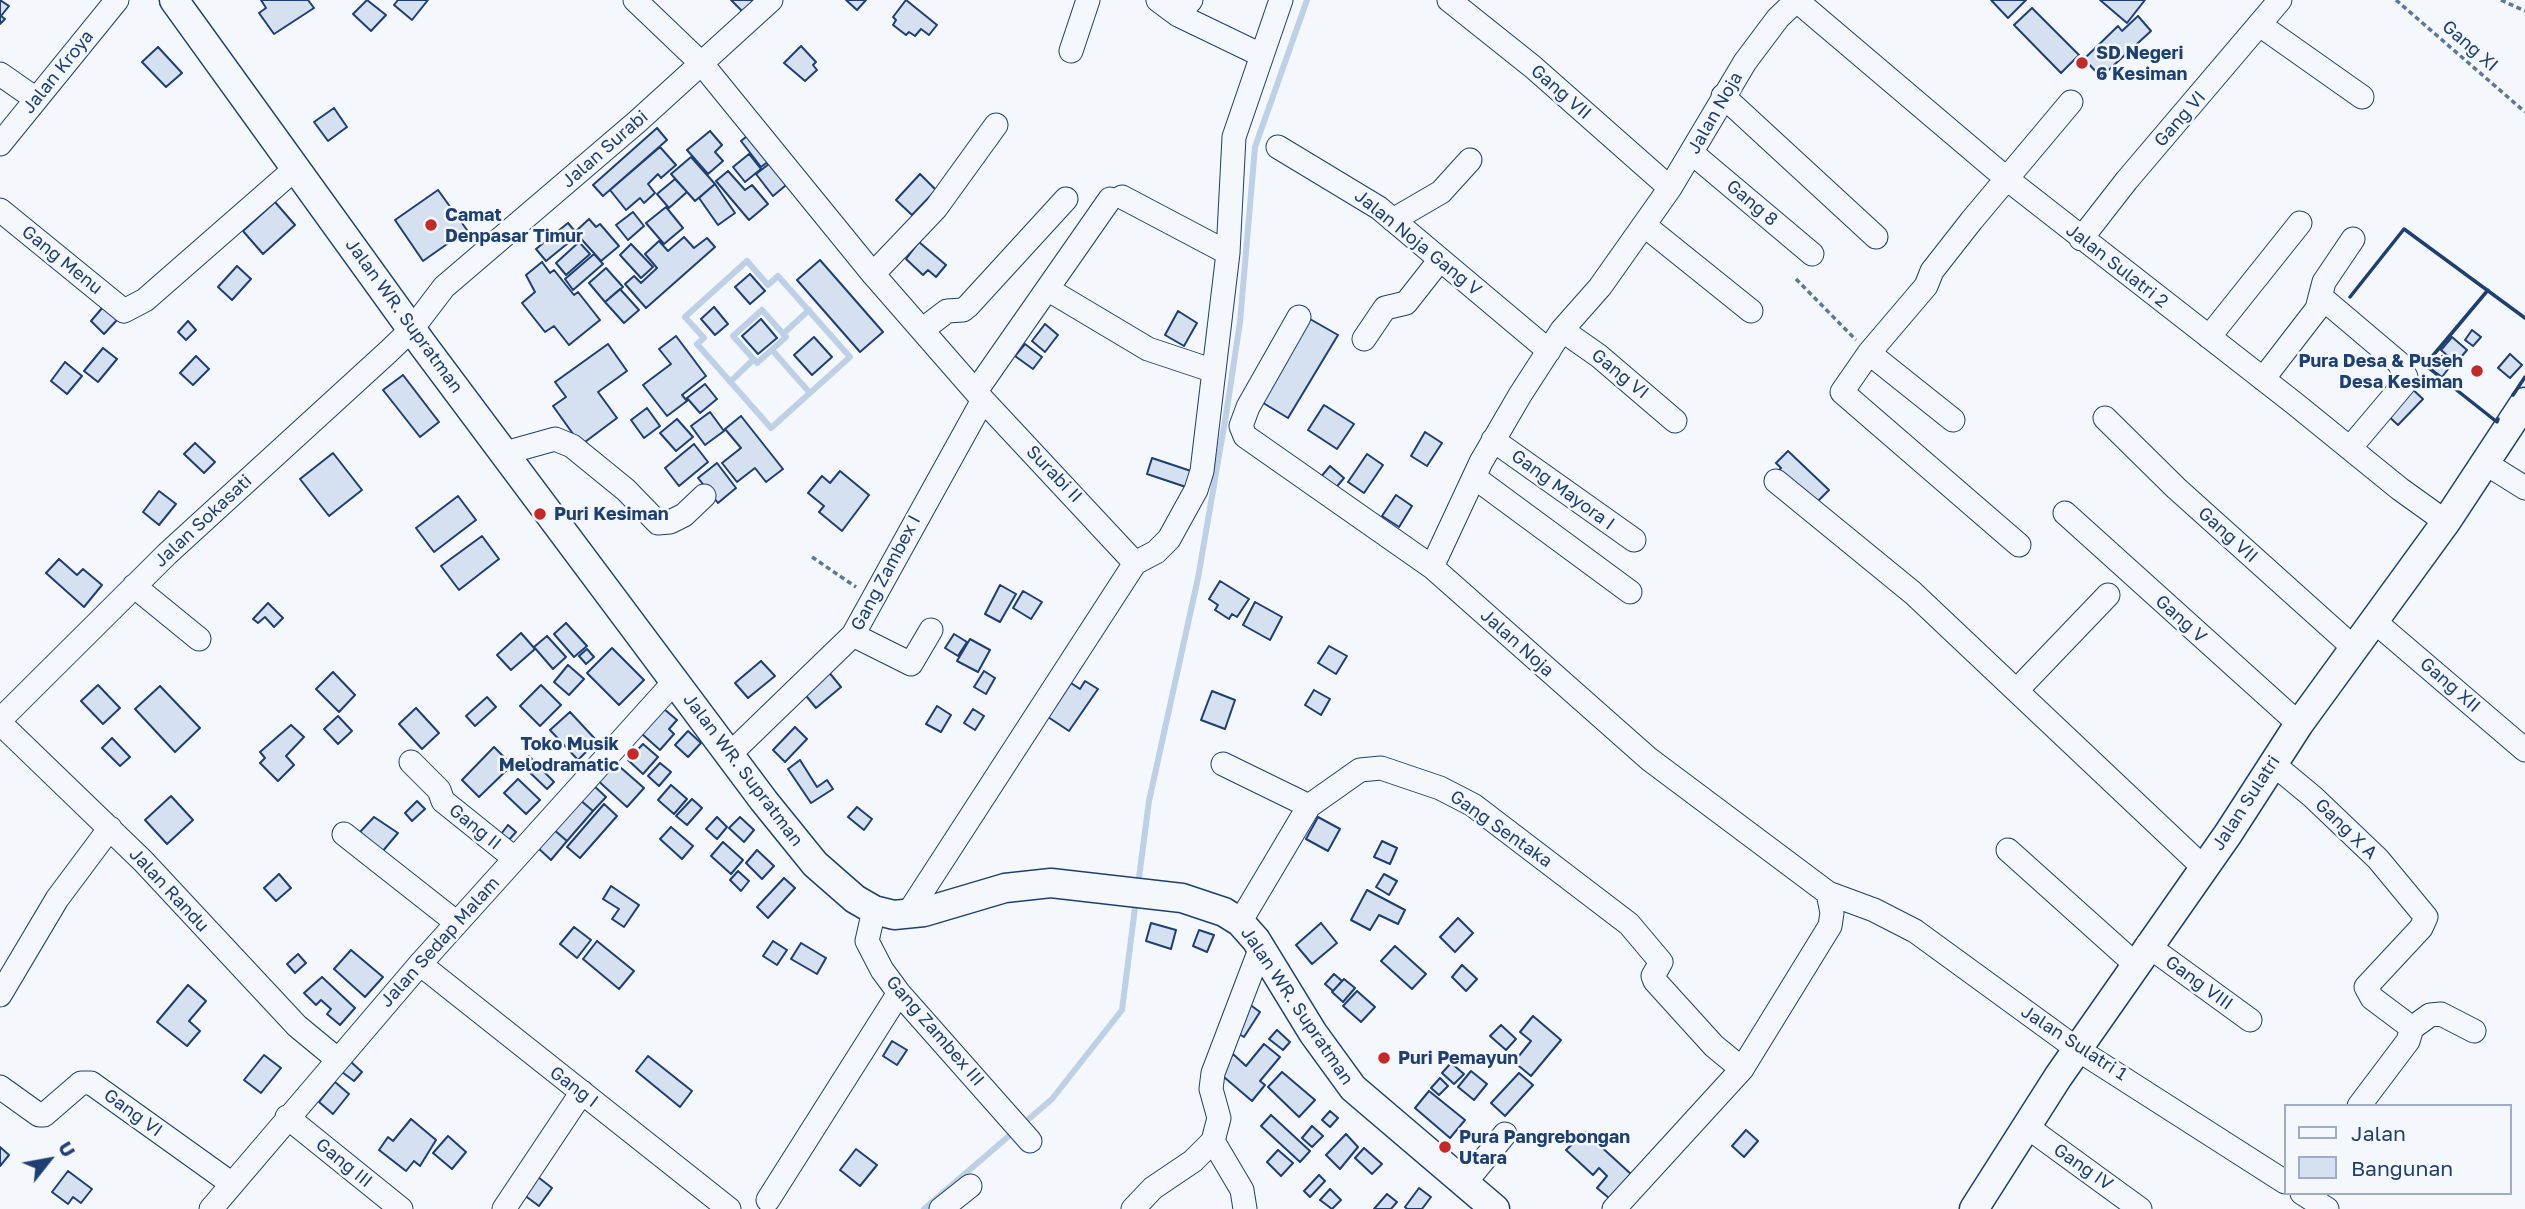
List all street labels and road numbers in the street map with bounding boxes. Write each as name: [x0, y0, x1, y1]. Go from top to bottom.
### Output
street label: Gang XI: [2438, 16, 2502, 76]
street label: Jalan Kroya: [18, 26, 98, 118]
street label: Gang VII: [1526, 60, 1596, 124]
street label: Jalan Noja: [1683, 68, 1747, 158]
street label: Gang VI: [2150, 87, 2210, 151]
street label: Jalan Surabi: [558, 106, 652, 192]
street label: Gang 8: [1722, 175, 1782, 231]
street label: Jalan Noja Gang V: [1350, 185, 1486, 301]
street label: Jalan Sulatri 2: [2062, 219, 2172, 313]
street label: Gang Menu: [17, 221, 107, 299]
street label: Jalan WR. Supratman: [341, 235, 467, 397]
street label: Gang VI: [1587, 344, 1653, 404]
street label: Surabi II: [1022, 441, 1086, 507]
street label: Gang Mayora I: [1507, 445, 1619, 535]
street label: Jalan Sokasati: [150, 470, 256, 572]
street label: Gang VII: [2194, 503, 2262, 567]
street label: Gang Zambex I: [847, 512, 925, 634]
street label: Gang V: [2151, 590, 2211, 648]
street label: Jalan Noja: [1476, 604, 1558, 682]
street label: Gang XII: [2415, 653, 2485, 717]
street label: Jalan WR. Supratman: [678, 689, 808, 851]
street label: Jalan Sulatri: [2207, 751, 2285, 855]
street label: Gang Sentaka: [1446, 786, 1556, 872]
street label: Gang X A: [2310, 794, 2382, 864]
street label: Gang II: [445, 799, 505, 855]
street label: Jalan Randu: [125, 844, 213, 936]
street label: Jalan Sedap Malam: [376, 872, 504, 1012]
street label: Jalan WR. Supratman: [1236, 923, 1358, 1089]
street label: Gang VIII: [2161, 951, 2237, 1015]
street label: Gang Zambex III: [881, 971, 989, 1091]
street label: Jalan Sulatri 1: [2017, 1001, 2131, 1085]
street label: Gang I: [545, 1062, 603, 1112]
street label: Gang VI: [99, 1085, 167, 1141]
street label: Gang III: [311, 1134, 377, 1192]
street label: Gang IV: [2049, 1139, 2117, 1195]

